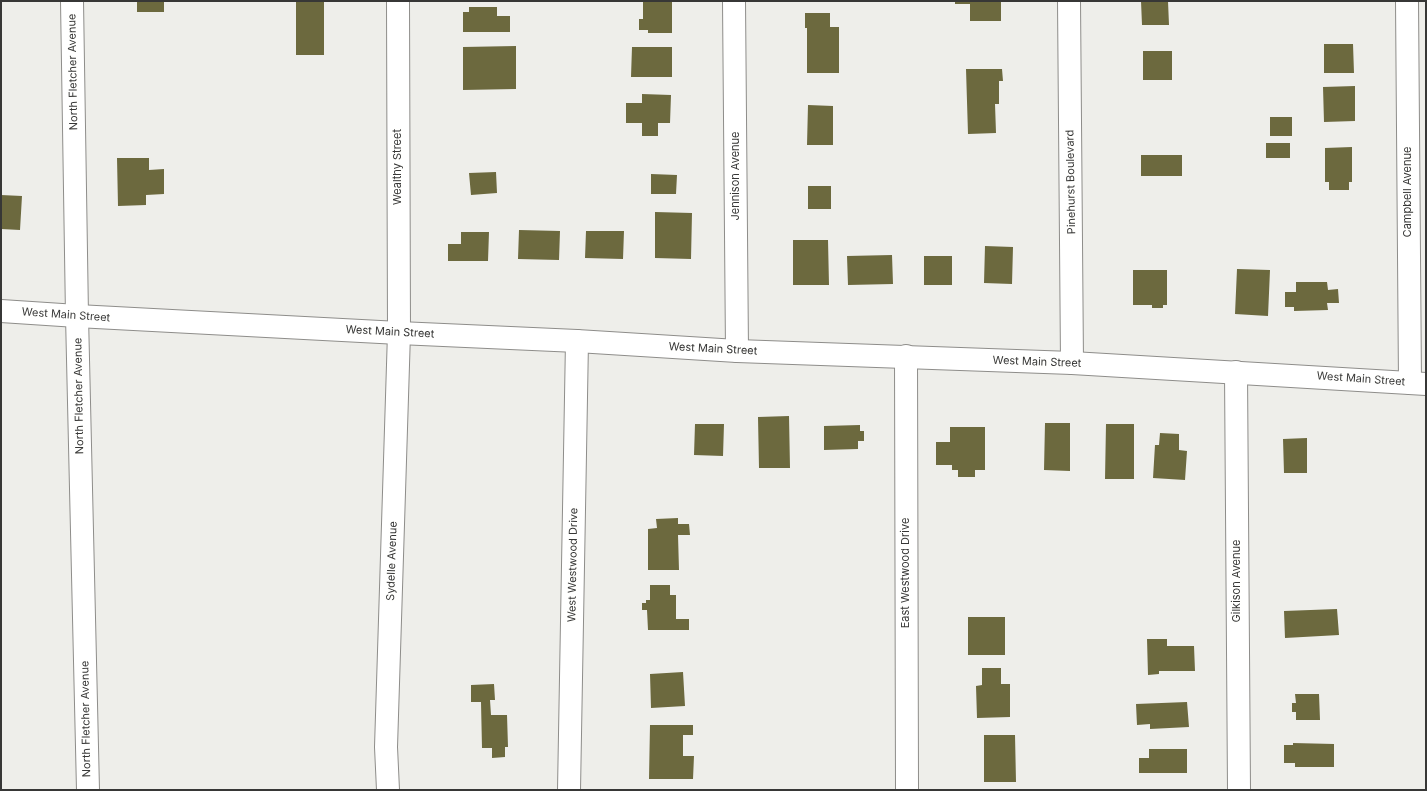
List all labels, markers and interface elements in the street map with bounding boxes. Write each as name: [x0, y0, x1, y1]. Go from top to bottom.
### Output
street label: North Fletcher Avenue: [65, 14, 81, 130]
street label: Wealthy Street: [391, 129, 405, 205]
street label: Pinehurst Boulevard: [1063, 130, 1079, 234]
street label: Jennison Avenue: [729, 132, 743, 220]
street label: Campbell Avenue: [1401, 147, 1415, 237]
street label: West Main Street: [21, 305, 111, 325]
street label: West Main Street: [345, 323, 435, 341]
street label: North Fletcher Avenue: [71, 338, 87, 454]
street label: West Main Street: [668, 340, 758, 358]
street label: West Main Street: [992, 354, 1082, 370]
street label: West Main Street: [1316, 369, 1406, 389]
street label: West Westwood Drive: [565, 508, 581, 622]
street label: East Westwood Drive: [899, 518, 913, 628]
street label: Sydelle Avenue: [384, 521, 400, 601]
street label: Gilkison Avenue: [1230, 540, 1244, 622]
street label: North Fletcher Avenue: [78, 661, 94, 777]

